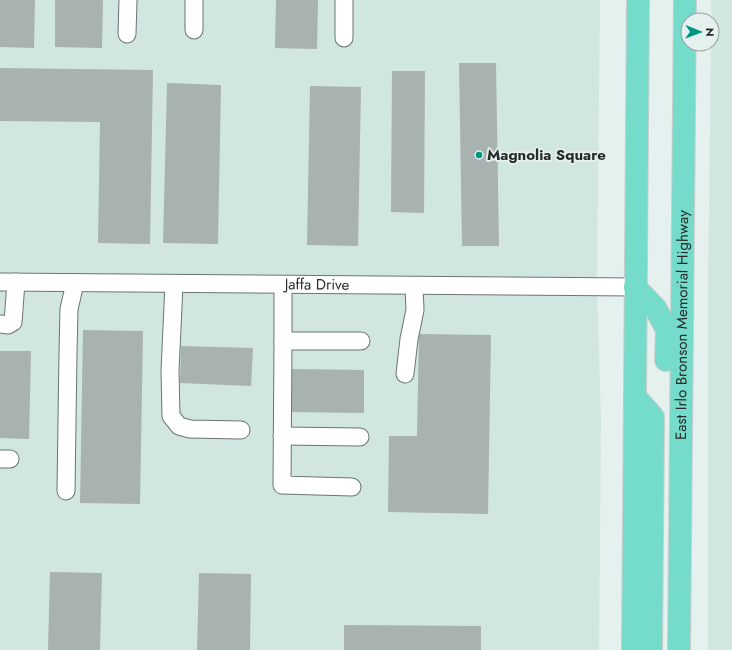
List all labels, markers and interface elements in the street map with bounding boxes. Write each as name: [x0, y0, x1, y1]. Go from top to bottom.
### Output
north arrow: [680, 12, 720, 52]
text: N: [702, 28, 718, 37]
place label: Magnolia Square: [487, 144, 606, 166]
marker: Magnolia Square: [474, 150, 484, 160]
street label: East Irlo Bronson Memorial Highway: [670, 210, 694, 440]
street label: Jaffa Drive: [283, 273, 350, 296]

